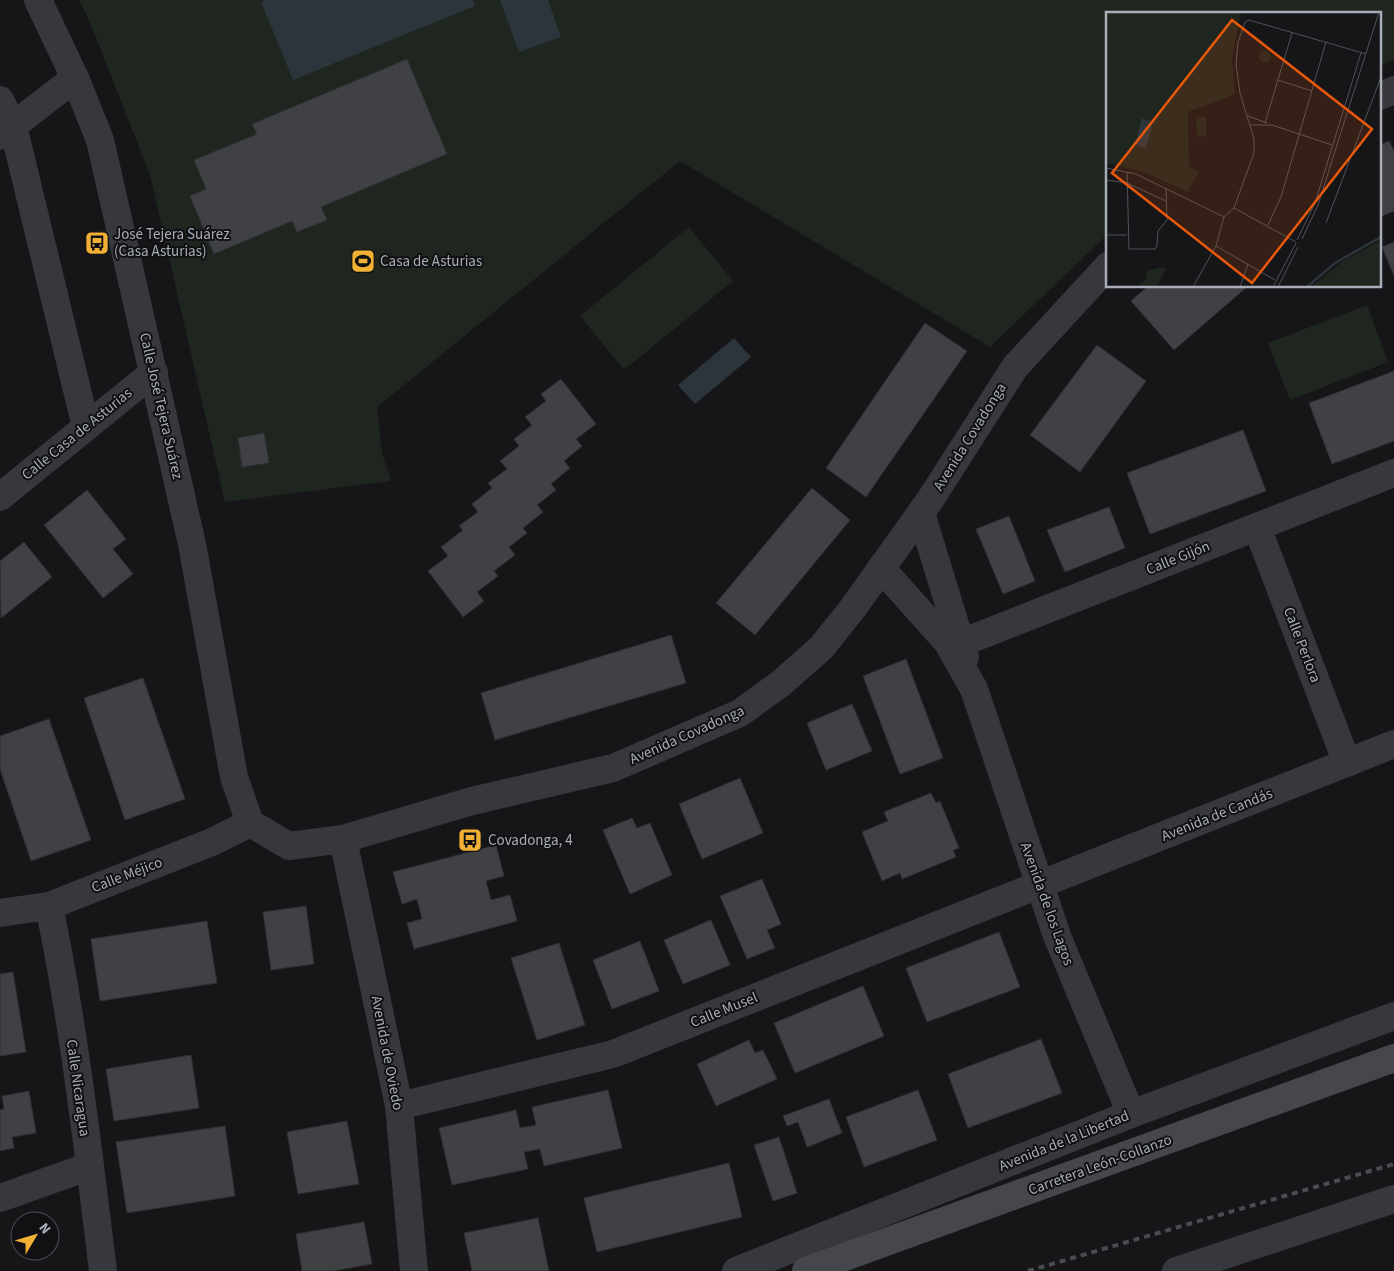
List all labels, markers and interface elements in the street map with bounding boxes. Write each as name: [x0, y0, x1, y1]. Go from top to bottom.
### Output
inset map: [1106, 12, 1382, 288]
place label: José Tejera Suárez (Casa Asturias): [114, 224, 230, 262]
bus stop icon: José Tejera Suárez (Casa Asturias): [84, 230, 110, 256]
sports icon: Casa de Asturias: [350, 248, 376, 274]
place label: Casa de Asturias: [380, 251, 482, 272]
street label: Calle José Tejera Suárez: [134, 331, 188, 481]
street label: Avenida Covadonga: [928, 379, 1012, 495]
street label: Calle Casa de Asturias: [17, 383, 137, 485]
street label: Calle Gijón: [1143, 536, 1213, 580]
street label: Calle Perlora: [1278, 604, 1326, 686]
street label: Avenida Covadonga: [626, 700, 748, 770]
street label: Avenida de Candás: [1158, 783, 1276, 847]
bus stop icon: Covadonga, 4: [457, 827, 483, 853]
place label: Covadonga, 4: [488, 830, 573, 851]
street label: Avenida de los Lagos: [1015, 839, 1079, 969]
street label: Calle Méjico: [88, 852, 166, 898]
street label: Calle Musel: [687, 987, 761, 1033]
street label: Avenida de Oviedo: [366, 994, 408, 1112]
street label: Calle Nicaragua: [61, 1038, 95, 1138]
street label: Avenida de la Libertad: [996, 1105, 1132, 1177]
street label: Carretera León-Collanzo: [1025, 1129, 1175, 1201]
north arrow: [10, 1211, 60, 1261]
text: N: [34, 1219, 55, 1238]

